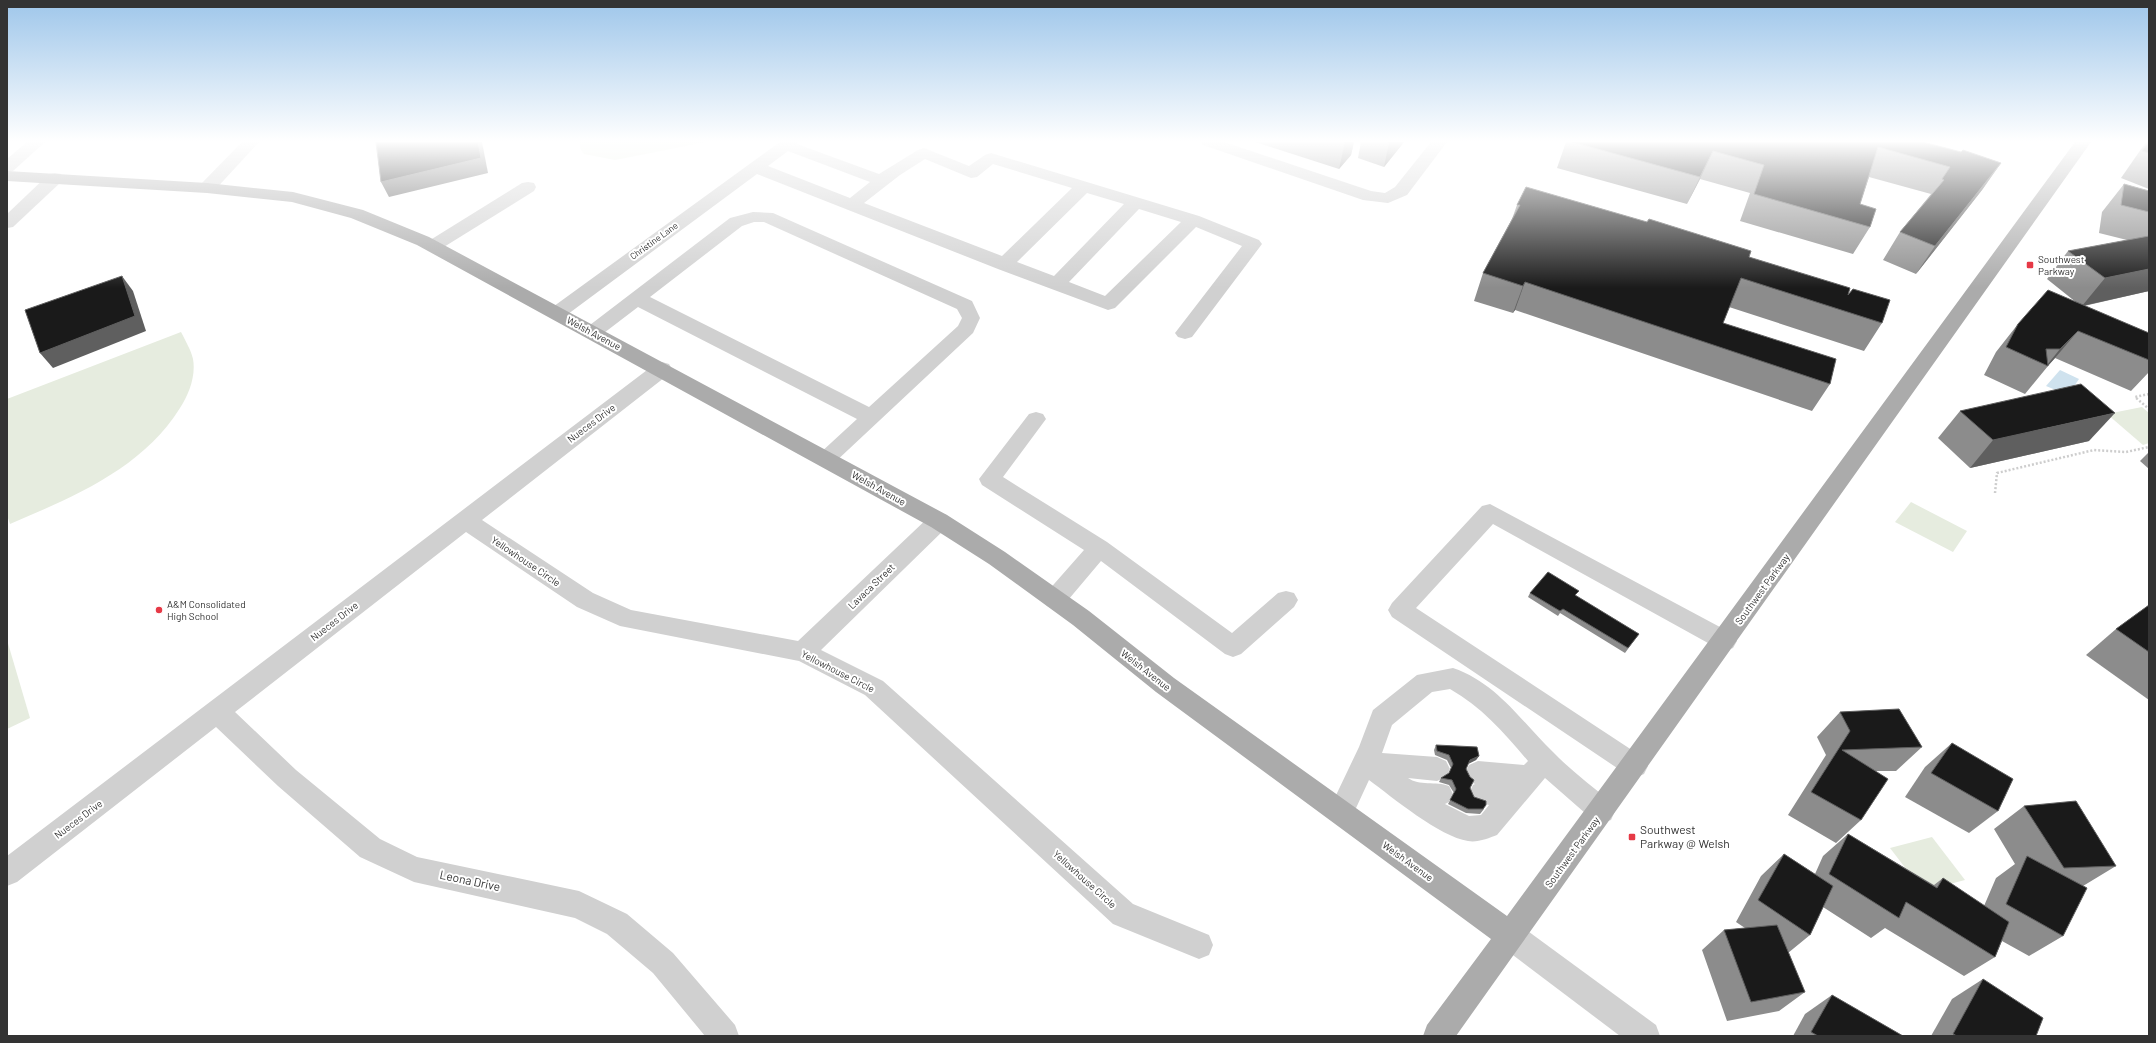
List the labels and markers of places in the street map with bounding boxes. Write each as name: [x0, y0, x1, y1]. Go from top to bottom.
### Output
place label: Southwest Parkway: [2038, 253, 2085, 277]
marker: Southwest Parkway: [2025, 260, 2035, 270]
place label: A&M Consolidated High School: [167, 598, 246, 622]
marker: A&M Consolidated High School: [154, 605, 164, 615]
place label: Southwest Parkway @ Welsh: [1640, 822, 1730, 850]
marker: Southwest Parkway @ Welsh: [1627, 832, 1637, 842]

